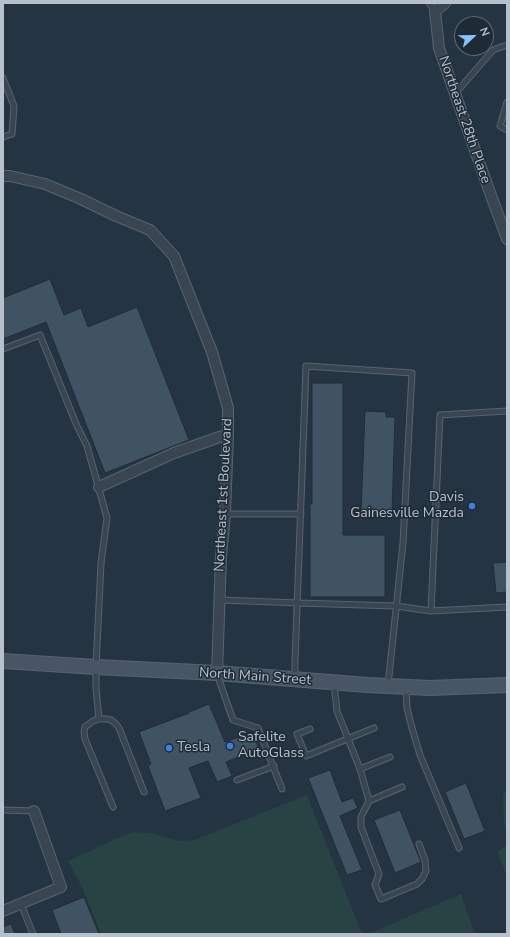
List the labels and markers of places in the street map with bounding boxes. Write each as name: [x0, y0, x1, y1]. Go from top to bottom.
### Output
place label: Davis Gainesville Mazda: [350, 490, 464, 522]
marker: Davis Gainesville Mazda: [467, 501, 477, 511]
place label: Safelite AutoGlass: [238, 730, 304, 762]
place label: Tesla: [177, 740, 210, 756]
marker: Safelite AutoGlass: [225, 741, 235, 751]
marker: Tesla: [164, 743, 174, 753]

